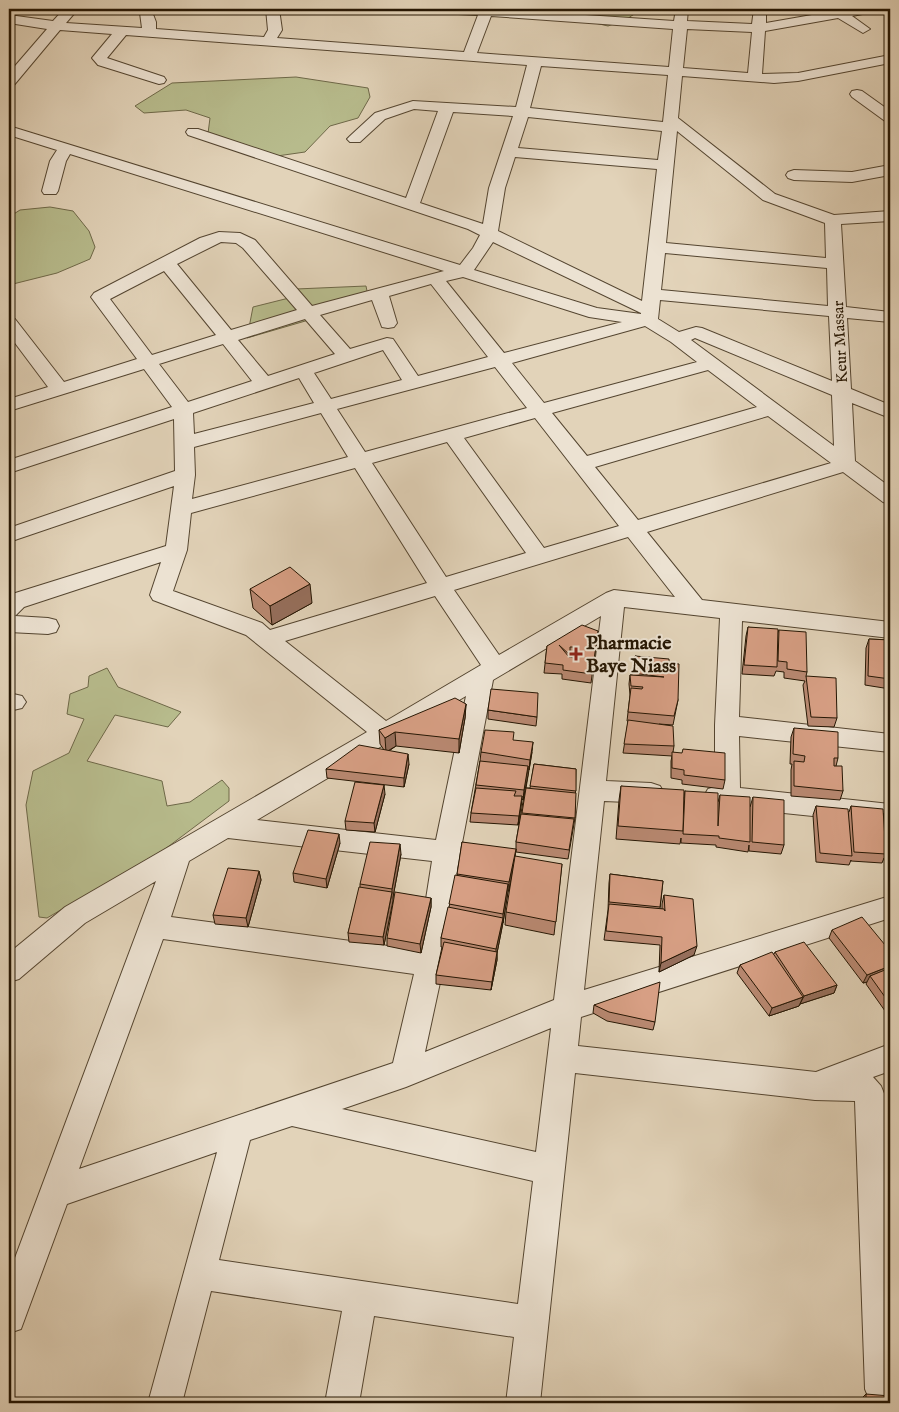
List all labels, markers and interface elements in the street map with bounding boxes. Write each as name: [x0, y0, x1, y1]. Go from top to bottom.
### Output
street label: Keur Massar: [829, 300, 853, 384]
place label: Pharmacie Baye Niass: [586, 631, 676, 679]
marker: Pharmacie Baye Niass: [570, 648, 582, 660]

